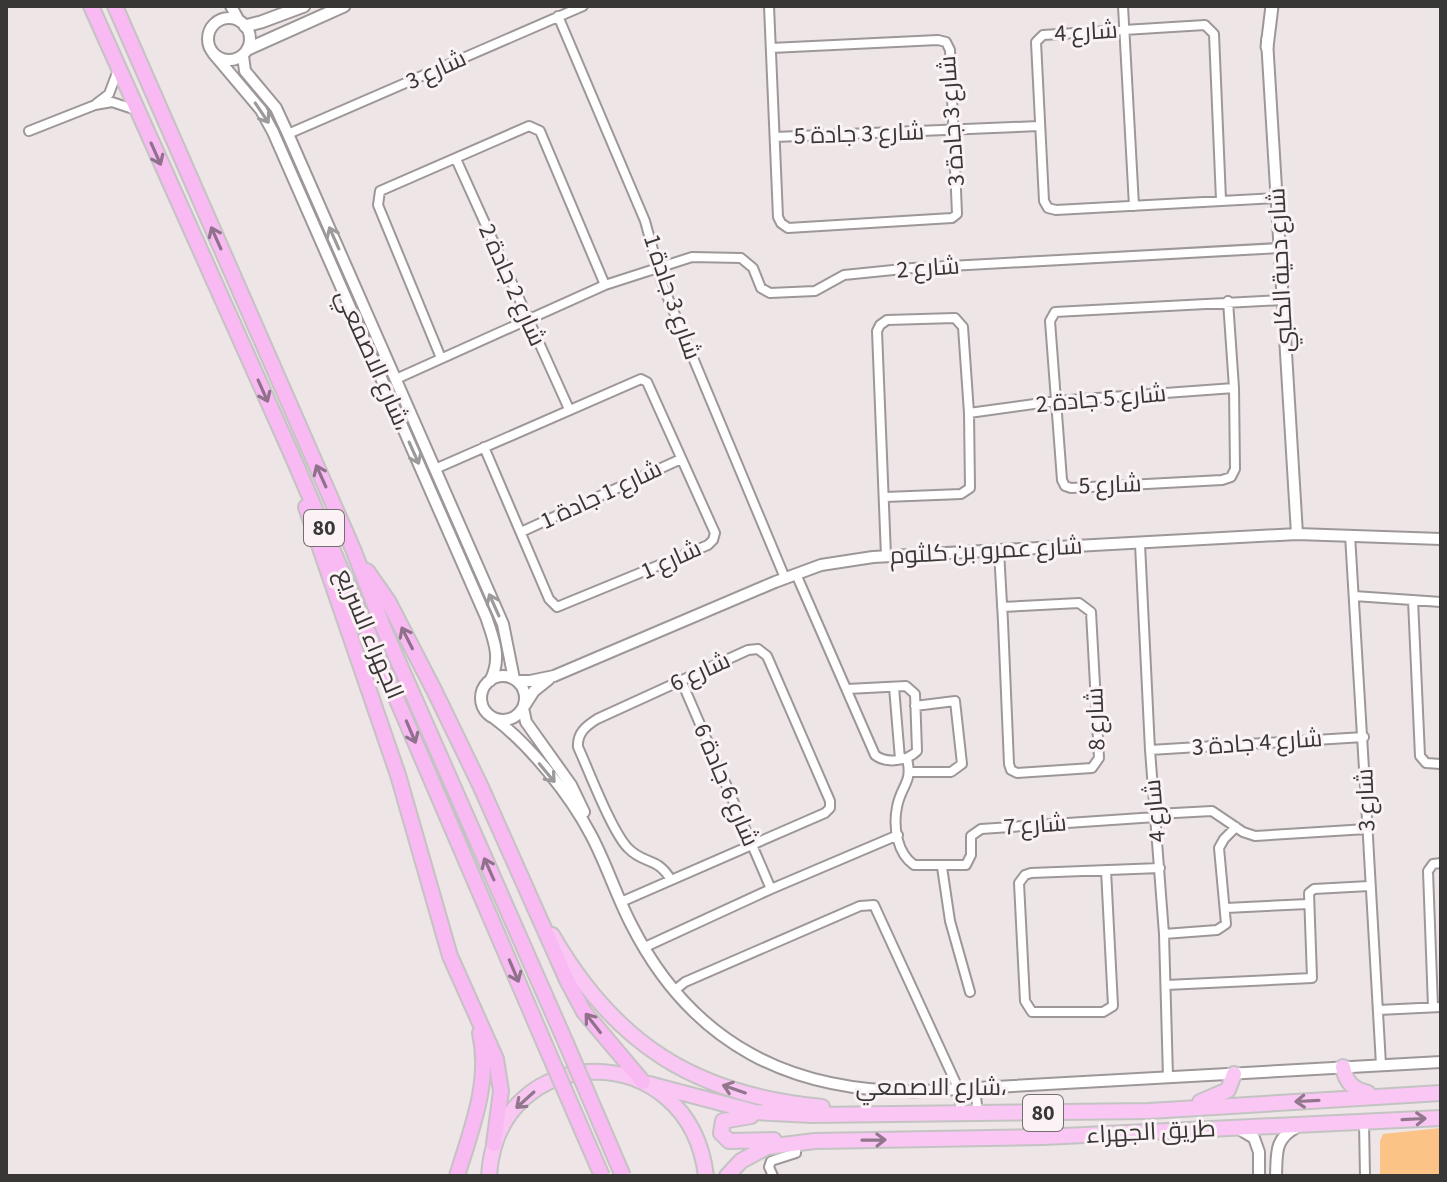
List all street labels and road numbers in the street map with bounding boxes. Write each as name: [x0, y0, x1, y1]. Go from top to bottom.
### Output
street label: شارع 4: [1054, 13, 1118, 51]
street label: شارع 3: [400, 41, 472, 99]
street label: شارع 3 جادة 3: [930, 55, 974, 187]
street label: شارع 3 جادة 5: [793, 114, 925, 154]
street label: شارع دحية الكلبي: [1259, 187, 1304, 353]
street label: شارع 2 جادة 2: [469, 218, 555, 352]
street label: شارع 3 جادة 1: [634, 229, 710, 365]
street label: شارع 2: [895, 248, 961, 288]
street label: شارع الاصمعي،: [325, 284, 420, 436]
street label: شارع 5 جادة 2: [1034, 376, 1168, 422]
street label: شارع 1 جادة 1: [534, 452, 668, 538]
street label: شارع 5: [1078, 466, 1142, 504]
road number: 80: [304, 510, 344, 546]
street label: شارع عمرو بن كلثوم: [889, 528, 1083, 574]
street label: شارع 1: [635, 531, 707, 589]
street label: الجهراء السريع: [326, 563, 412, 705]
street label: شارع 6: [664, 643, 736, 701]
street label: شارع 8: [1077, 687, 1115, 751]
street label: شارع 6 جادة 6: [684, 718, 768, 852]
street label: شارع 4 جادة 3: [1191, 721, 1323, 765]
street label: شارع 3: [1347, 768, 1385, 832]
street label: شارع 4: [1135, 778, 1175, 844]
street label: شارع 7: [1002, 805, 1068, 845]
street label: شارع الاصمعي،: [856, 1070, 1006, 1106]
road number: 80: [1023, 1095, 1063, 1131]
street label: طريق الجهراء: [1085, 1111, 1217, 1153]

